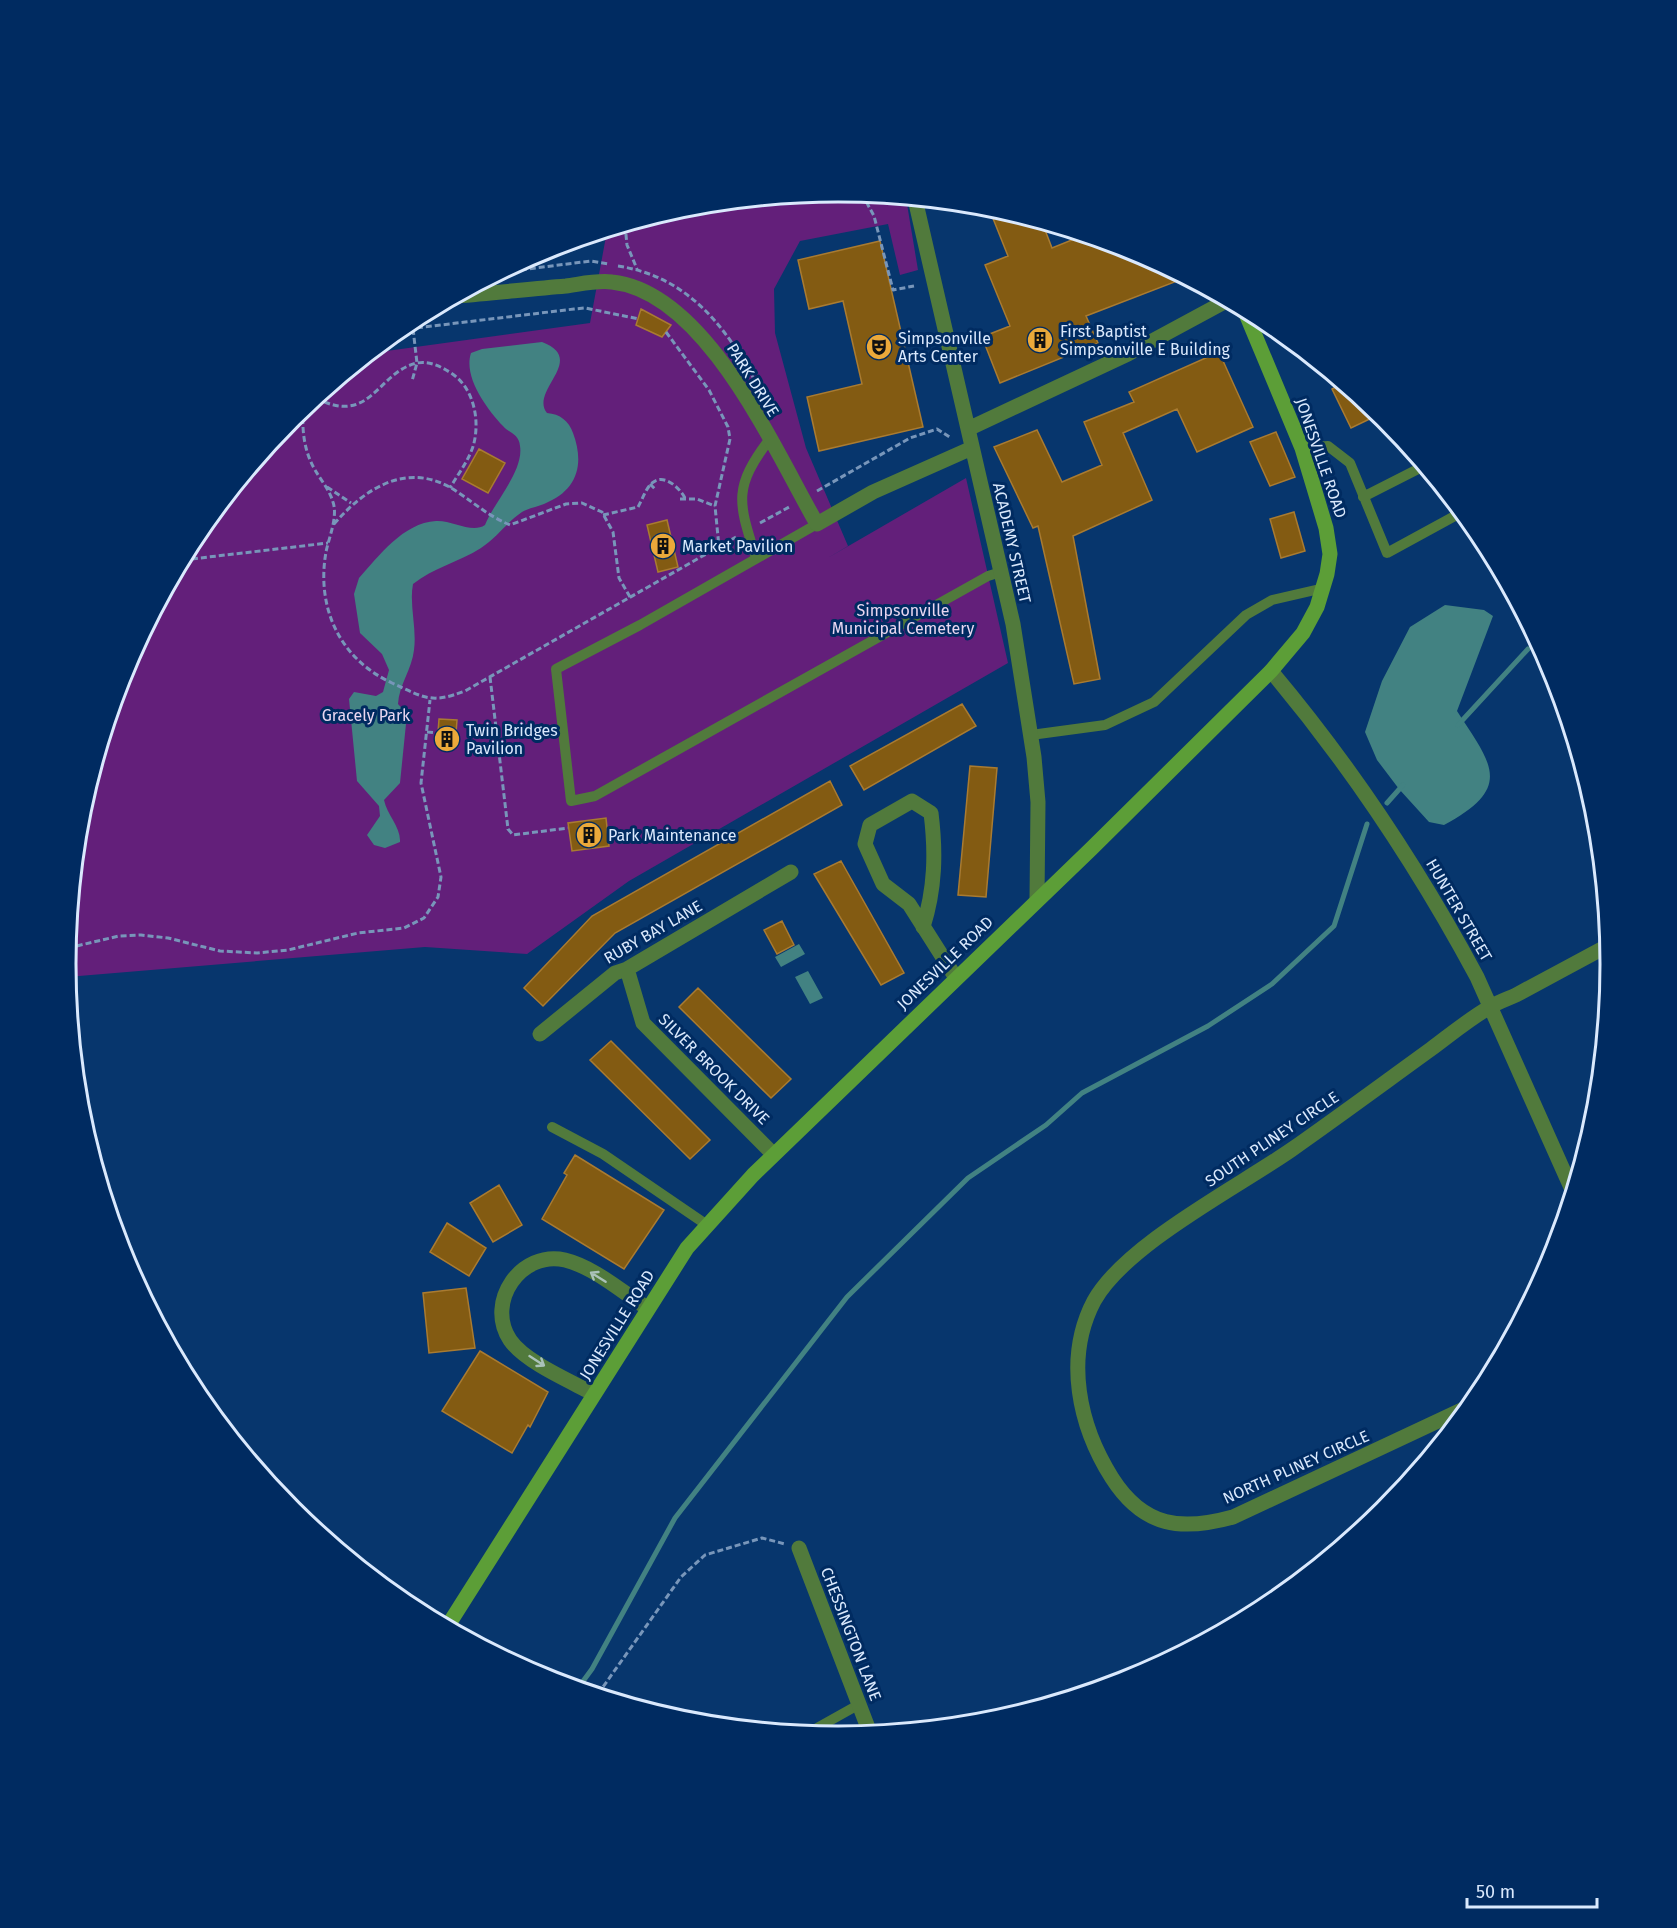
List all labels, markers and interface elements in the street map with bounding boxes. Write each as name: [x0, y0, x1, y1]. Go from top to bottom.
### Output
place label: First Baptist Simpsonville E Building: [1060, 322, 1231, 359]
building icon: First Baptist Simpsonville E Building: [1025, 325, 1055, 355]
place label: Simpsonville Arts Center: [898, 329, 991, 366]
theatre icon: Simpsonville Arts Center: [864, 332, 894, 362]
street label: PARK DRIVE: [723, 340, 783, 420]
street label: JONESVILLE ROAD: [1292, 395, 1350, 521]
street label: ACADEMY STREET: [989, 481, 1035, 606]
building icon: Market Pavilion: [648, 531, 678, 561]
place label: Market Pavilion: [682, 537, 793, 556]
park label: Simpsonville Municipal Cemetery: [832, 601, 974, 638]
park label: Gracely Park: [322, 706, 411, 725]
place label: Twin Bridges Pavilion: [466, 721, 558, 758]
building icon: Twin Bridges Pavilion: [432, 724, 462, 754]
building icon: Park Maintenance: [574, 820, 604, 850]
place label: Park Maintenance: [608, 826, 737, 845]
street label: HUNTER STREET: [1422, 856, 1496, 965]
street label: RUBY BAY LANE: [601, 896, 705, 968]
street label: JONESVILLE ROAD: [893, 912, 997, 1014]
street label: SILVER BROOK DRIVE: [655, 1010, 773, 1128]
street label: SOUTH PLINEY CIRCLE: [1202, 1087, 1342, 1191]
street label: JONESVILLE ROAD: [576, 1267, 658, 1383]
one-way arrow: [590, 1271, 607, 1283]
one-way arrow: [528, 1356, 545, 1368]
street label: NORTH PLINEY CIRCLE: [1220, 1426, 1372, 1508]
street label: CHESSINGTON LANE: [817, 1565, 885, 1703]
scale bar: [1467, 1871, 1598, 1909]
text: 50 m: [1476, 1881, 1515, 1903]

